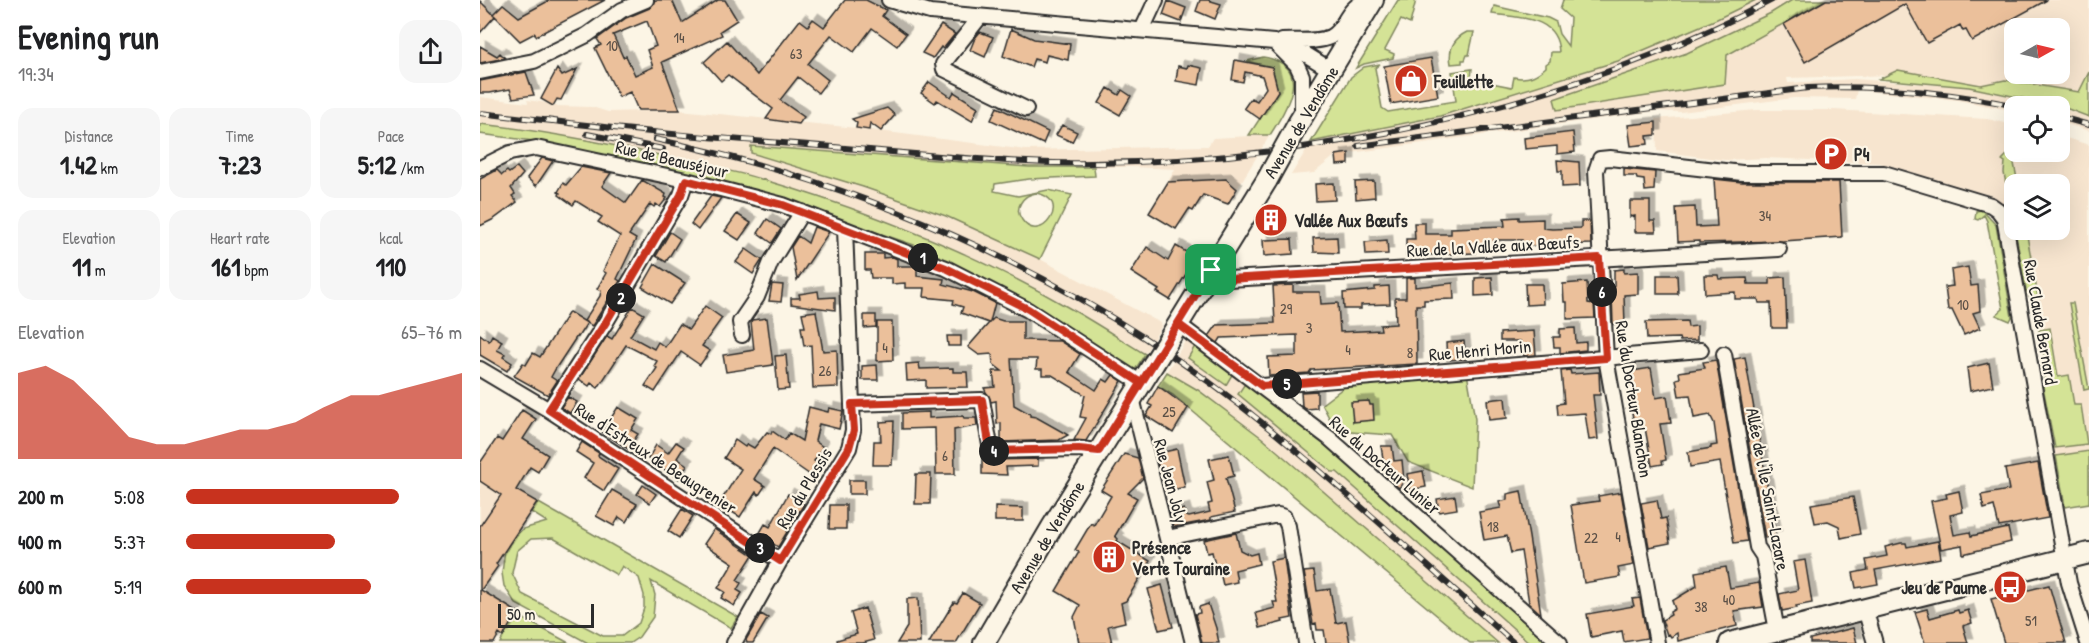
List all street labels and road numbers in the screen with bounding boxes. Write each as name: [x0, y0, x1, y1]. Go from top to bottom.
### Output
street label: Avenue de Vendôme: [1258, 61, 1344, 183]
street label: Rue de Beauséjour: [613, 134, 731, 184]
street label: Rue de la Vallée aux Bœufs: [1406, 229, 1580, 263]
street label: Rue Claude Bernard: [2018, 258, 2064, 386]
street label: Rue du Docteur Blanchon: [1609, 319, 1659, 479]
street label: Rue Henri Morin: [1428, 333, 1532, 367]
street label: Rue d'Estreux de Beaugrenier: [570, 396, 742, 520]
street label: Allée de l'Île Saint-Lazare: [1740, 406, 1796, 572]
street label: Rue du Docteur Lunier: [1324, 410, 1446, 520]
street label: Rue Jean Joly: [1148, 436, 1194, 526]
street label: Rue du Plessis: [770, 443, 838, 533]
street label: Avenue de Vendôme: [1004, 476, 1090, 598]

